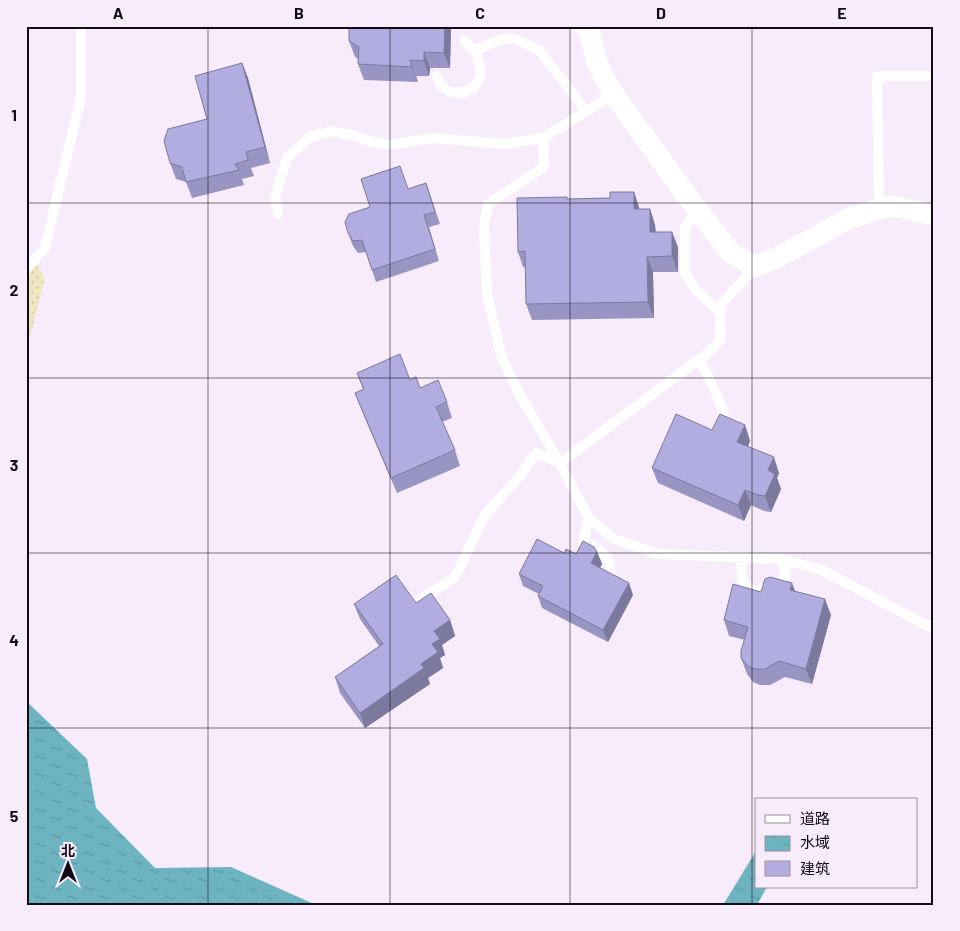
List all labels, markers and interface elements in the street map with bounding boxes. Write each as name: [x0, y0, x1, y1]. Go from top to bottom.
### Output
text: A: [113, 3, 124, 22]
text: B: [294, 3, 304, 22]
text: C: [475, 3, 485, 22]
text: D: [656, 3, 666, 22]
text: E: [837, 3, 847, 22]
text: 1: [11, 105, 17, 124]
text: 2: [10, 280, 19, 299]
text: 3: [10, 455, 18, 474]
text: 4: [9, 630, 19, 649]
legend: [755, 798, 918, 888]
text: 5: [10, 806, 19, 825]
text: 道路: [800, 809, 830, 827]
text: 水域: [800, 833, 830, 851]
north arrow: [42, 838, 92, 888]
text: 北: [61, 842, 75, 859]
text: 建筑: [800, 859, 830, 877]

